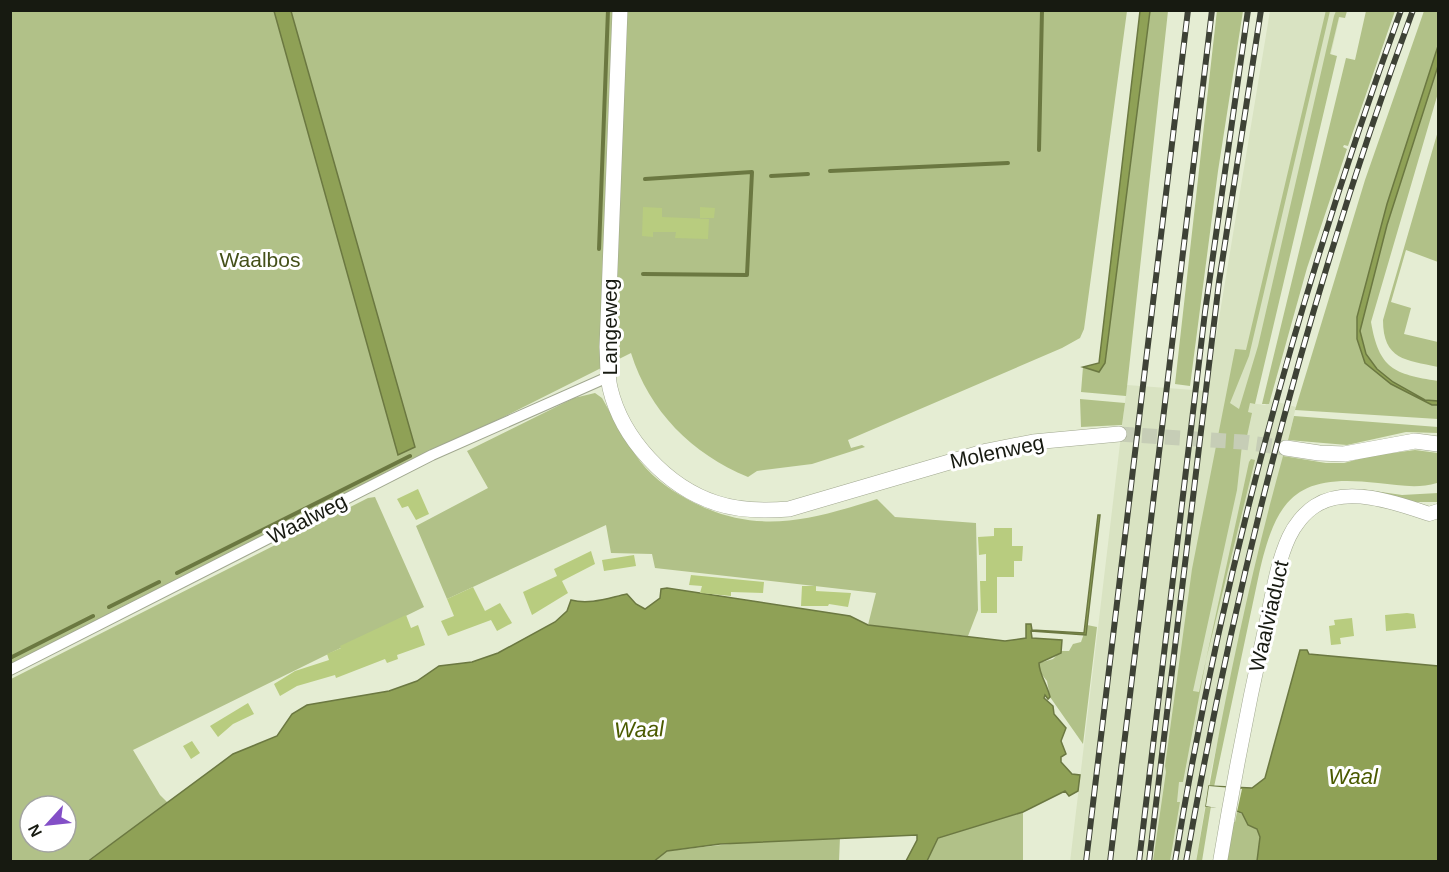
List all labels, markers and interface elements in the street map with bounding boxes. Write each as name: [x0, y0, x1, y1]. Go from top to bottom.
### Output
park label: Waalbos: [220, 248, 300, 271]
street label: Langeweg: [598, 279, 621, 375]
street label: Molenweg: [948, 430, 1046, 473]
street label: Waalweg: [263, 489, 350, 548]
street label: Waalviaduct: [1245, 558, 1293, 674]
water label: Waal: [614, 716, 665, 743]
water label: Waal: [1328, 764, 1379, 789]
north arrow: [18, 794, 78, 854]
text: N: [25, 822, 45, 840]

